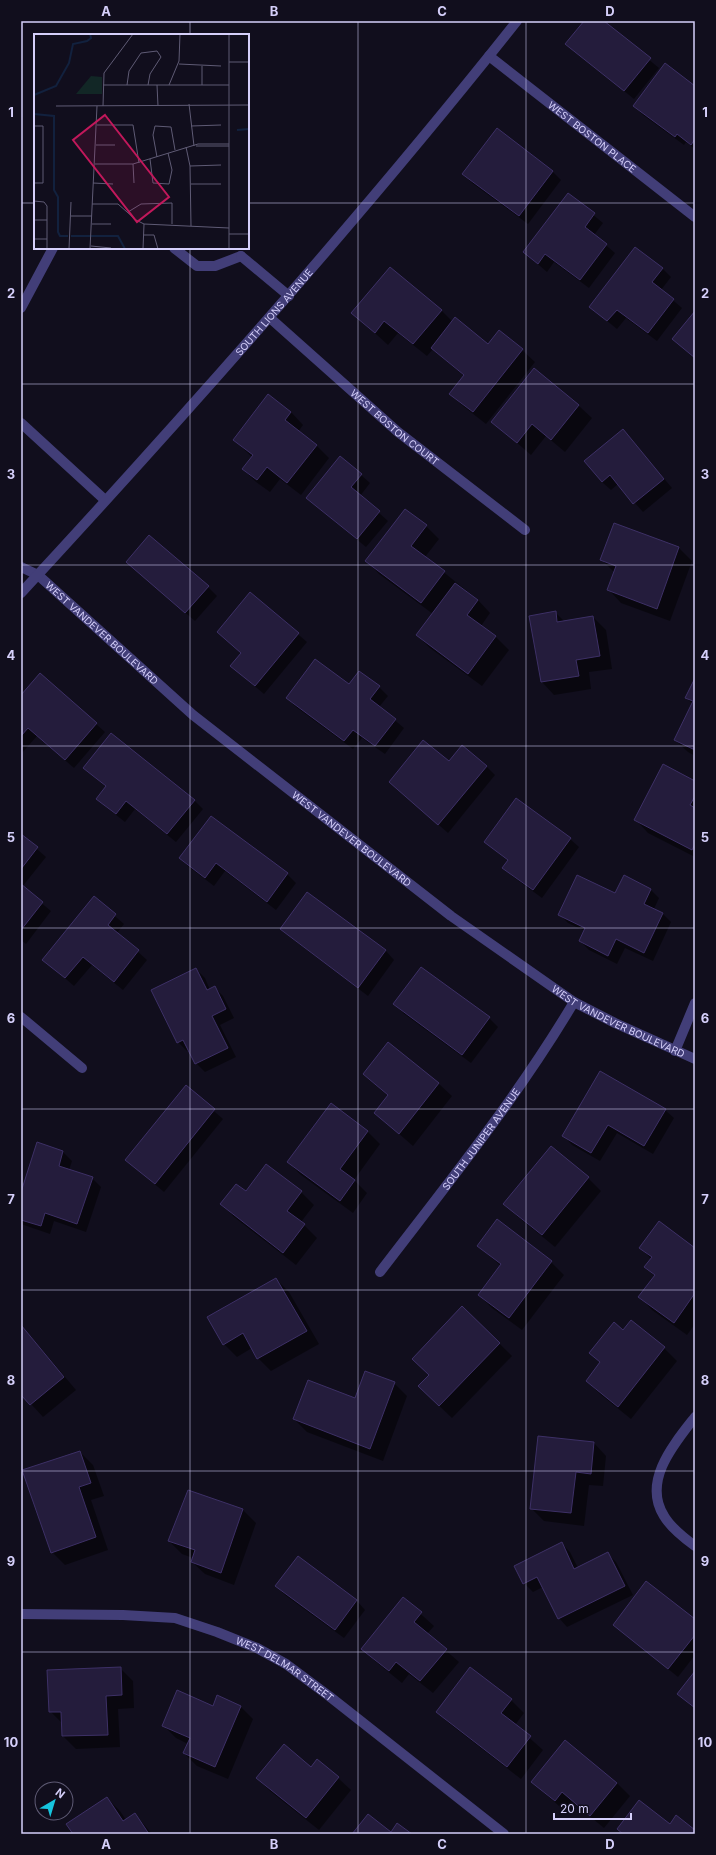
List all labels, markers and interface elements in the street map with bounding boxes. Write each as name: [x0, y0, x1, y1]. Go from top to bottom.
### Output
text: A: [101, 3, 111, 19]
text: B: [270, 3, 279, 19]
text: C: [437, 3, 447, 19]
text: D: [605, 3, 615, 19]
inset map: [34, 34, 249, 249]
street label: WEST BOSTON PLACE: [546, 99, 639, 175]
text: 1: [8, 104, 14, 120]
text: 1: [702, 104, 708, 120]
street label: SOUTH LIONS AVENUE: [233, 266, 315, 358]
text: 2: [7, 285, 15, 301]
text: 2: [701, 285, 709, 301]
street label: WEST BOSTON COURT: [348, 387, 442, 468]
text: 3: [7, 466, 15, 482]
text: 3: [701, 466, 709, 482]
street label: WEST VANDEVER BOULEVARD: [43, 579, 161, 687]
text: 4: [7, 647, 16, 663]
text: 4: [701, 647, 710, 663]
street label: WEST VANDEVER BOULEVARD: [290, 789, 414, 889]
text: 5: [7, 829, 15, 845]
text: 5: [701, 829, 709, 845]
street label: WEST VANDEVER BOULEVARD: [550, 982, 687, 1060]
text: 6: [7, 1010, 15, 1026]
text: 6: [701, 1010, 709, 1026]
street label: SOUTH JUNIPER AVENUE: [439, 1086, 522, 1192]
text: 7: [7, 1191, 15, 1207]
text: 7: [701, 1191, 709, 1207]
text: 8: [7, 1372, 15, 1388]
text: 8: [701, 1372, 709, 1388]
text: 9: [7, 1553, 15, 1569]
text: 9: [701, 1553, 709, 1569]
street label: WEST DELMAR STREET: [234, 1634, 336, 1704]
text: 10: [4, 1734, 18, 1750]
text: 10: [698, 1734, 712, 1750]
north arrow: [34, 1781, 74, 1821]
text: N: [53, 1785, 68, 1801]
scale bar: [554, 1795, 631, 1821]
text: 20 m: [560, 1801, 589, 1816]
text: A: [101, 1836, 111, 1852]
text: B: [270, 1836, 279, 1852]
text: C: [437, 1836, 447, 1852]
text: D: [605, 1836, 615, 1852]

